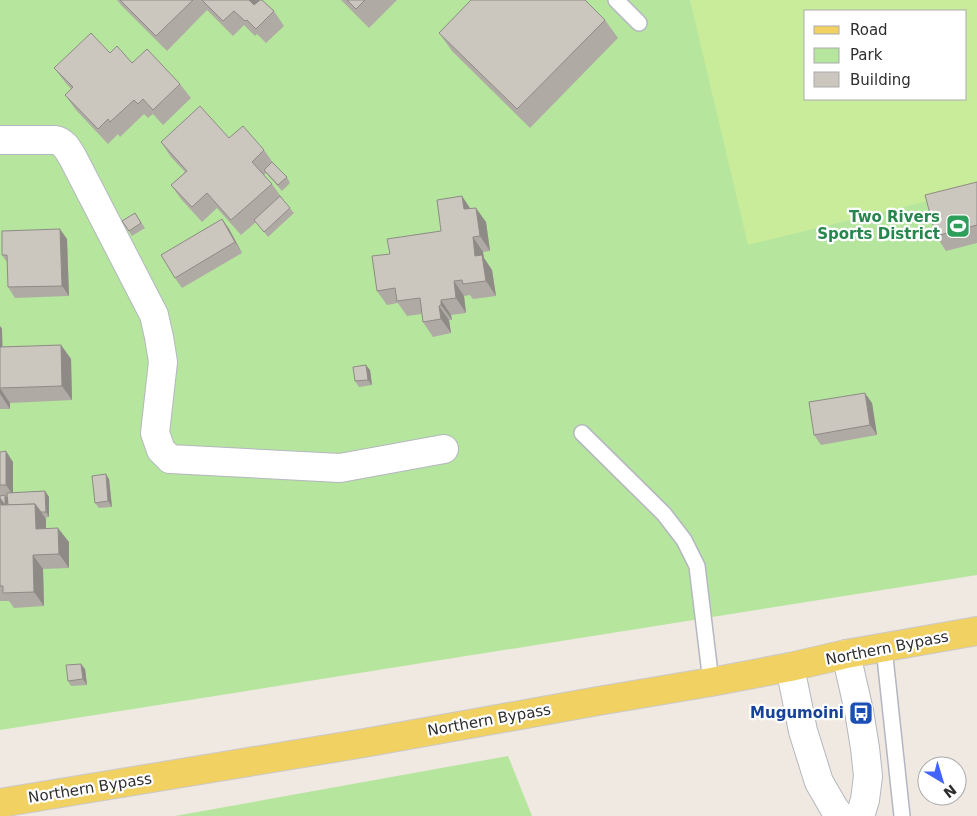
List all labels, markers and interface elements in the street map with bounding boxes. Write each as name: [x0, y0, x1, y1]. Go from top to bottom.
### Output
legend: [804, 10, 967, 100]
text: Road: [850, 21, 888, 39]
text: Park: [850, 46, 883, 64]
text: Building: [850, 71, 911, 89]
place label: Two Rivers Sports District: [817, 208, 940, 243]
sports icon: Two Rivers Sports District: [945, 213, 971, 239]
street label: Northern Bypass: [824, 627, 950, 669]
street label: Northern Bypass: [426, 700, 552, 740]
bus stop icon: Mugumoini: [848, 700, 874, 726]
place label: Mugumoini: [750, 704, 844, 722]
north arrow: [917, 756, 967, 806]
street label: Northern Bypass: [27, 769, 153, 807]
text: N: [940, 781, 960, 801]

